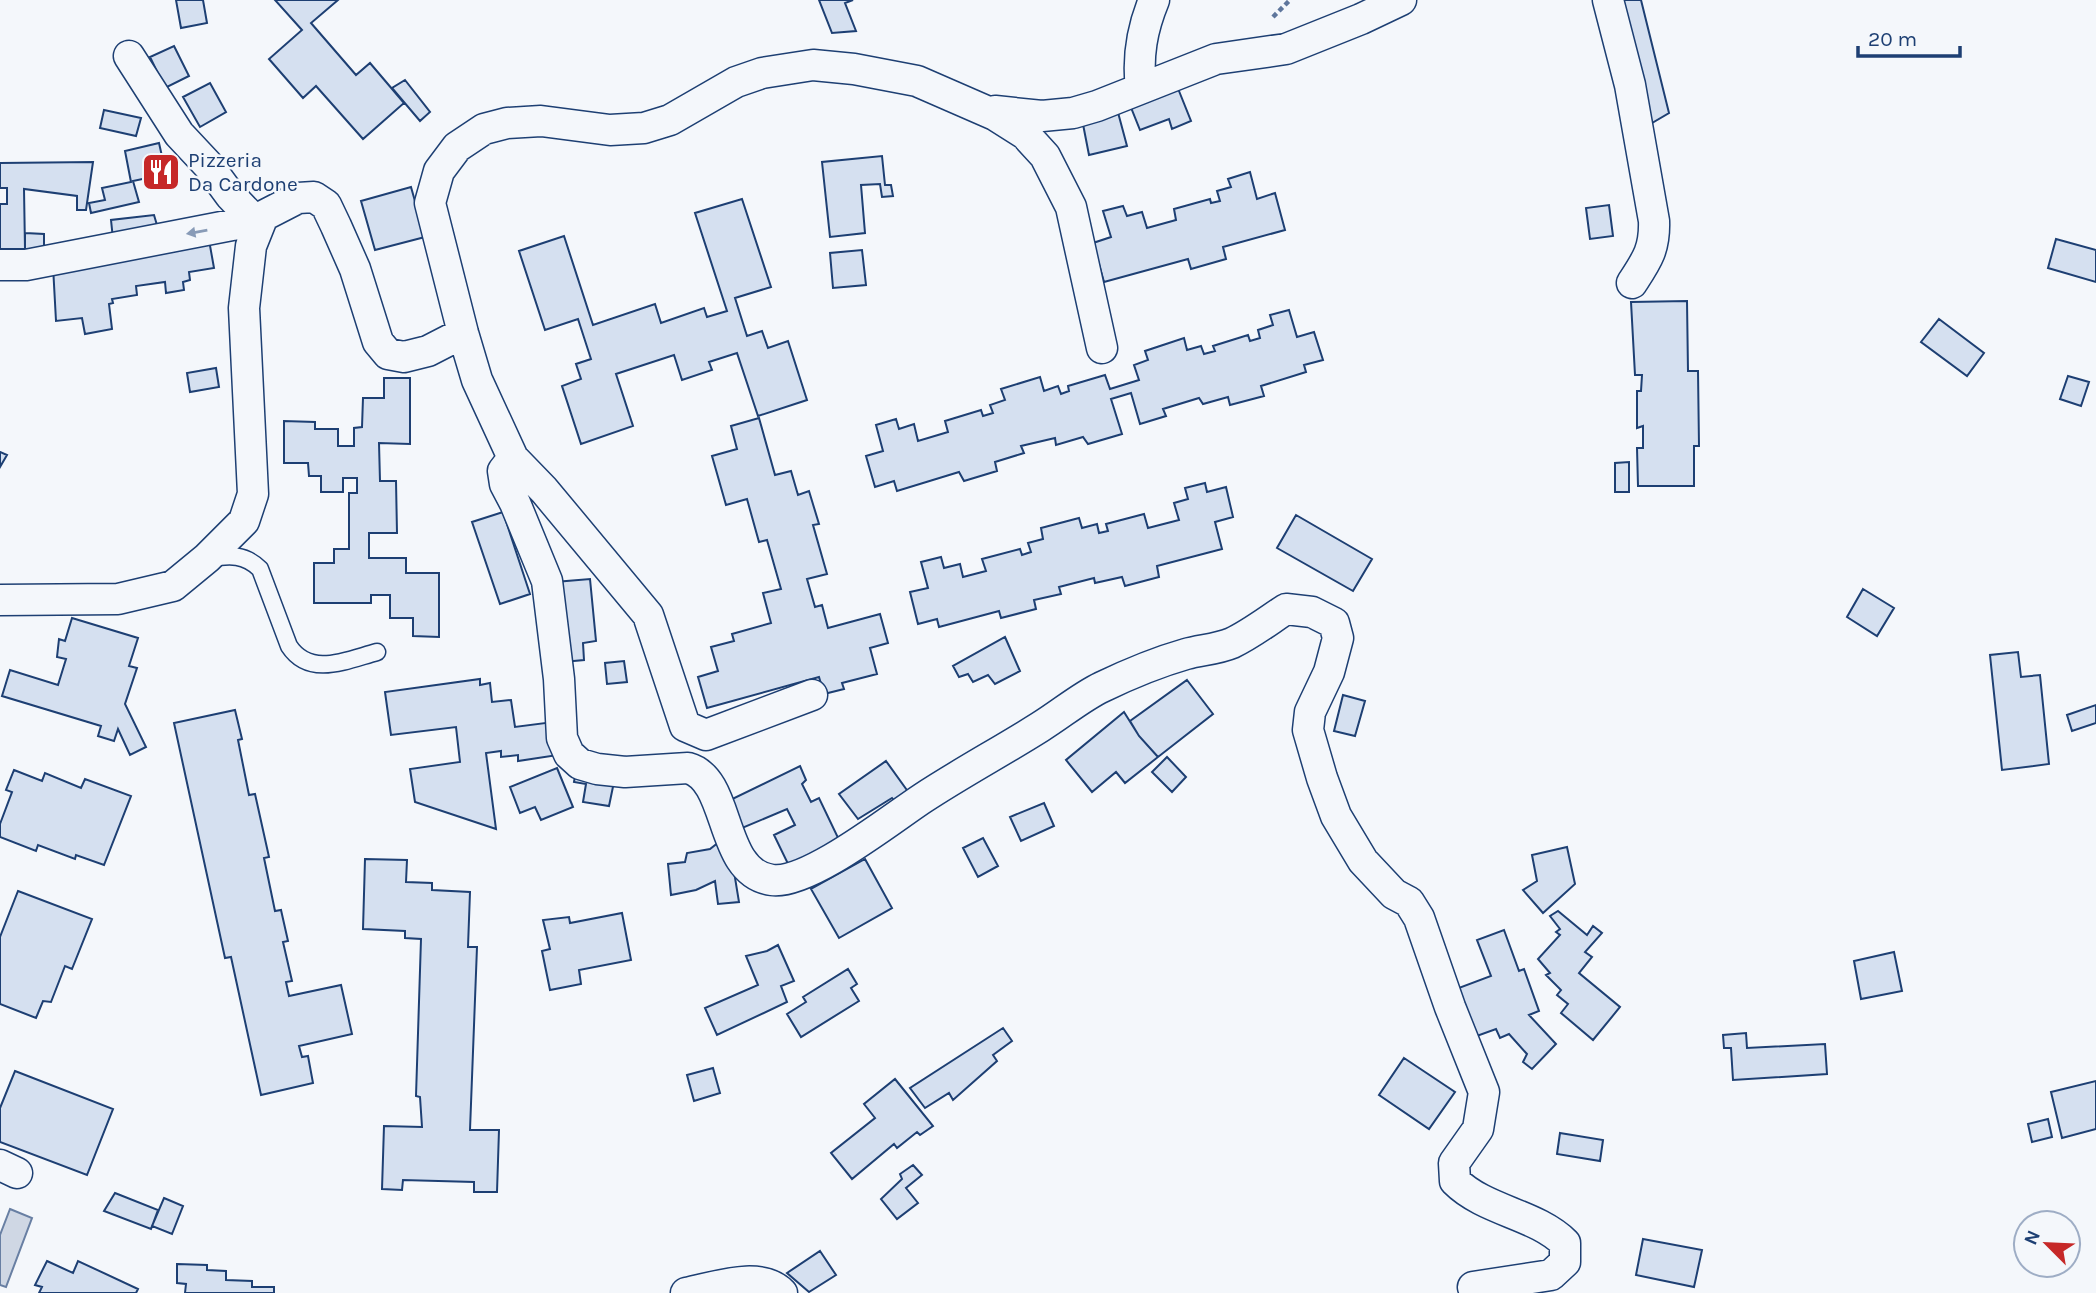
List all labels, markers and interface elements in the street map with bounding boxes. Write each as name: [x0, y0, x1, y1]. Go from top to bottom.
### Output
scale bar: [1858, 14, 1960, 58]
text: 20 m: [1868, 27, 1917, 51]
place label: Pizzeria Da Cardone: [188, 148, 298, 196]
restaurant icon: Pizzeria Da Cardone: [140, 151, 182, 193]
one-way arrow: [186, 227, 208, 238]
north arrow: [2012, 1209, 2082, 1279]
text: N: [2020, 1227, 2045, 1248]

